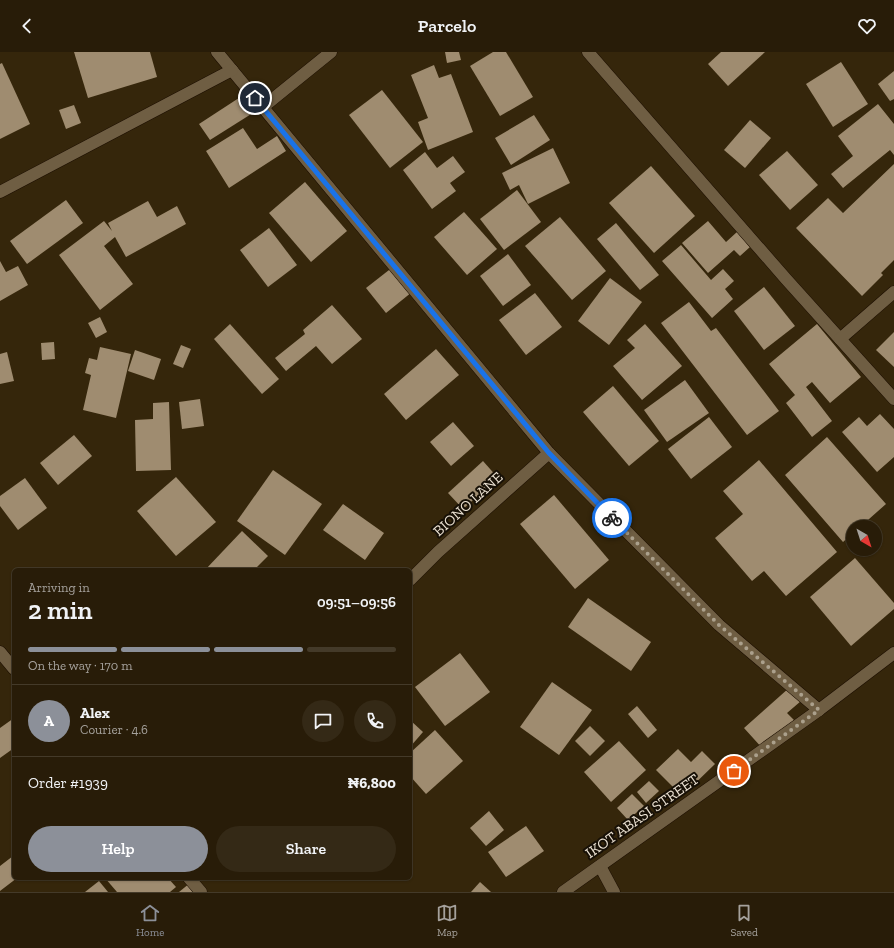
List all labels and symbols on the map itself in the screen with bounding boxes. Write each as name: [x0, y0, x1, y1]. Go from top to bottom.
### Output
pin: [238, 81, 272, 115]
street label: BIONO LANE: [429, 468, 507, 540]
courier: [592, 498, 632, 538]
north arrow: [846, 520, 882, 556]
pin: [717, 754, 751, 788]
street label: IKOT ABASI STREET: [582, 770, 702, 862]

